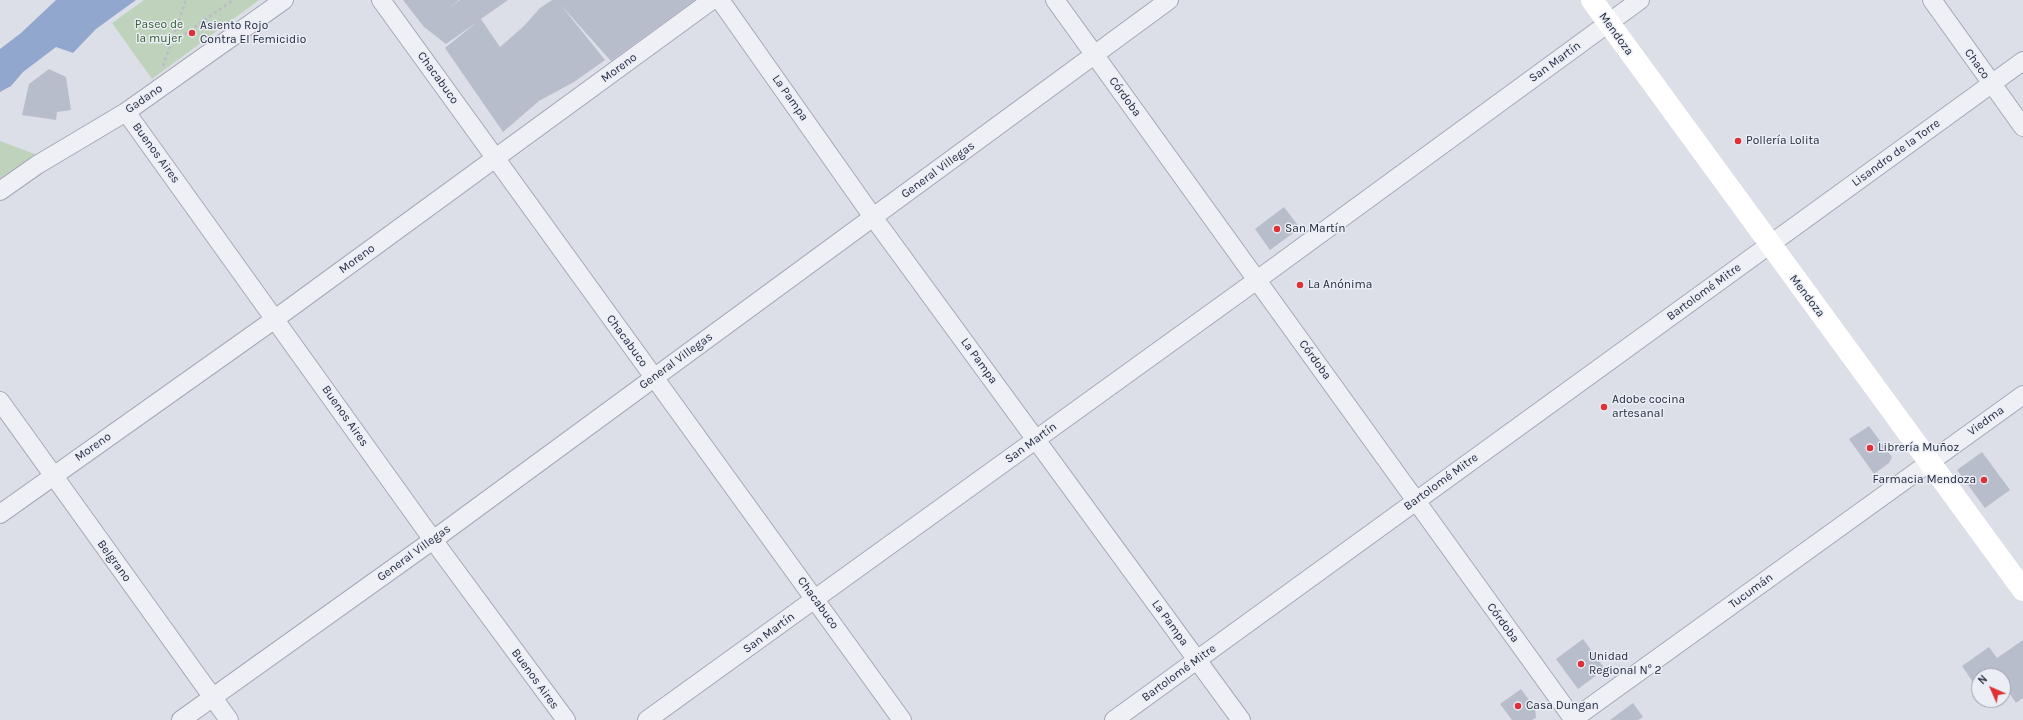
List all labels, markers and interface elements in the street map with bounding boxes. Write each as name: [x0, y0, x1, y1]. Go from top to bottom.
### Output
street label: Mendoza: [1596, 10, 1636, 58]
park label: Paseo de la mujer: [135, 18, 183, 46]
place label: Asiento Rojo Contra El Femicidio: [200, 19, 306, 47]
marker: Asiento Rojo Contra El Femicidio: [187, 28, 197, 38]
street label: San Martín: [1526, 38, 1584, 86]
street label: Chaco: [1961, 46, 1993, 82]
street label: Chacabuco: [414, 49, 462, 107]
street label: Moreno: [598, 50, 640, 86]
street label: La Pampa: [769, 72, 811, 124]
street label: Córdoba: [1106, 74, 1144, 120]
street label: Gadano: [123, 81, 165, 117]
street label: Lisandro de la Torre: [1849, 116, 1943, 190]
street label: Buenos Aires: [129, 120, 183, 186]
place label: Pollería Lolita: [1746, 134, 1820, 148]
marker: Pollería Lolita: [1733, 136, 1743, 146]
street label: General Villegas: [898, 139, 978, 201]
place label: San Martín: [1285, 222, 1345, 236]
marker: San Martín: [1272, 224, 1282, 234]
street label: Moreno: [336, 241, 378, 277]
street label: Bartolomé Mitre: [1664, 260, 1744, 324]
street label: Mendoza: [1786, 272, 1828, 320]
place label: La Anónima: [1308, 278, 1372, 292]
marker: La Anónima: [1295, 280, 1305, 290]
street label: Chacabuco: [603, 312, 651, 370]
street label: General Villegas: [636, 330, 716, 392]
street label: La Pampa: [958, 335, 1000, 387]
street label: Córdoba: [1296, 337, 1334, 383]
street label: Buenos Aires: [319, 383, 371, 449]
place label: Adobe cocina artesanal: [1612, 393, 1685, 421]
marker: Adobe cocina artesanal: [1599, 402, 1609, 412]
street label: Viedma: [1965, 403, 2007, 439]
street label: San Martín: [1002, 419, 1060, 467]
street label: Moreno: [72, 429, 114, 465]
place label: Librería Muñoz: [1878, 441, 1959, 455]
marker: Librería Muñoz: [1865, 443, 1875, 453]
street label: Bartolomé Mitre: [1401, 450, 1481, 514]
place label: Farmacia Mendoza: [1872, 473, 1976, 487]
marker: Farmacia Mendoza: [1979, 475, 1989, 485]
street label: General Villegas: [374, 522, 454, 584]
street label: Belgrano: [94, 537, 134, 585]
street label: Tucumán: [1726, 570, 1776, 612]
street label: Chacabuco: [794, 574, 842, 632]
street label: La Pampa: [1149, 597, 1191, 649]
street label: Córdoba: [1484, 600, 1522, 646]
street label: San Martín: [740, 609, 798, 657]
street label: Bartolomé Mitre: [1139, 641, 1219, 705]
street label: Buenos Aires: [508, 646, 562, 712]
place label: Unidad Regional N° 2: [1589, 650, 1662, 678]
marker: Unidad Regional N° 2: [1576, 659, 1586, 669]
north arrow: [1971, 668, 2011, 708]
text: N: [1975, 672, 1990, 687]
place label: Casa Dungan: [1526, 699, 1599, 713]
marker: Casa Dungan: [1513, 701, 1523, 711]

